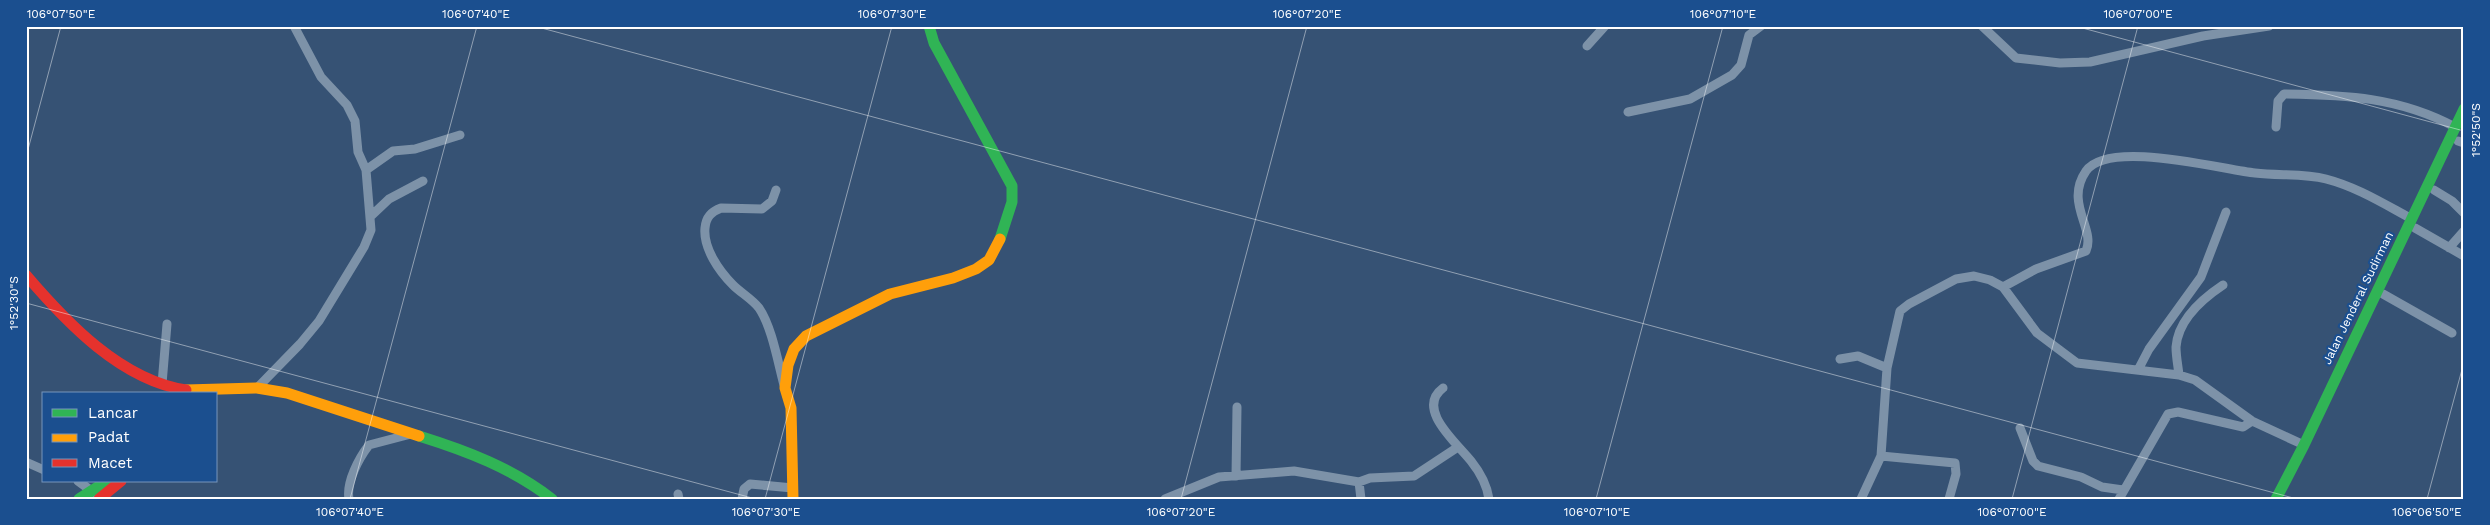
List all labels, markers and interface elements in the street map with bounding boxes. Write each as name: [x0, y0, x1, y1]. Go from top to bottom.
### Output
text: 106°07'50"E: [27, 7, 96, 21]
text: 106°07'40"E: [442, 7, 510, 21]
text: 106°07'30"E: [858, 7, 927, 21]
text: 106°07'20"E: [1273, 7, 1342, 21]
text: 106°07'10"E: [1690, 7, 1757, 21]
text: 106°07'00"E: [2103, 7, 2173, 21]
text: 1°52'50"S: [2469, 103, 2483, 157]
street label: Jalan Jenderal Sudirman: [2320, 229, 2396, 367]
text: 1°52'30"S: [7, 276, 21, 330]
legend: [42, 392, 218, 482]
text: Lancar: [88, 404, 138, 422]
text: Padat: [88, 428, 130, 446]
text: Macet: [88, 454, 133, 472]
text: 106°07'40"E: [316, 505, 384, 519]
text: 106°07'30"E: [732, 505, 801, 519]
text: 106°07'20"E: [1147, 505, 1216, 519]
text: 106°07'10"E: [1564, 505, 1631, 519]
text: 106°07'00"E: [1977, 505, 2047, 519]
text: 106°06'50"E: [2392, 505, 2462, 519]

